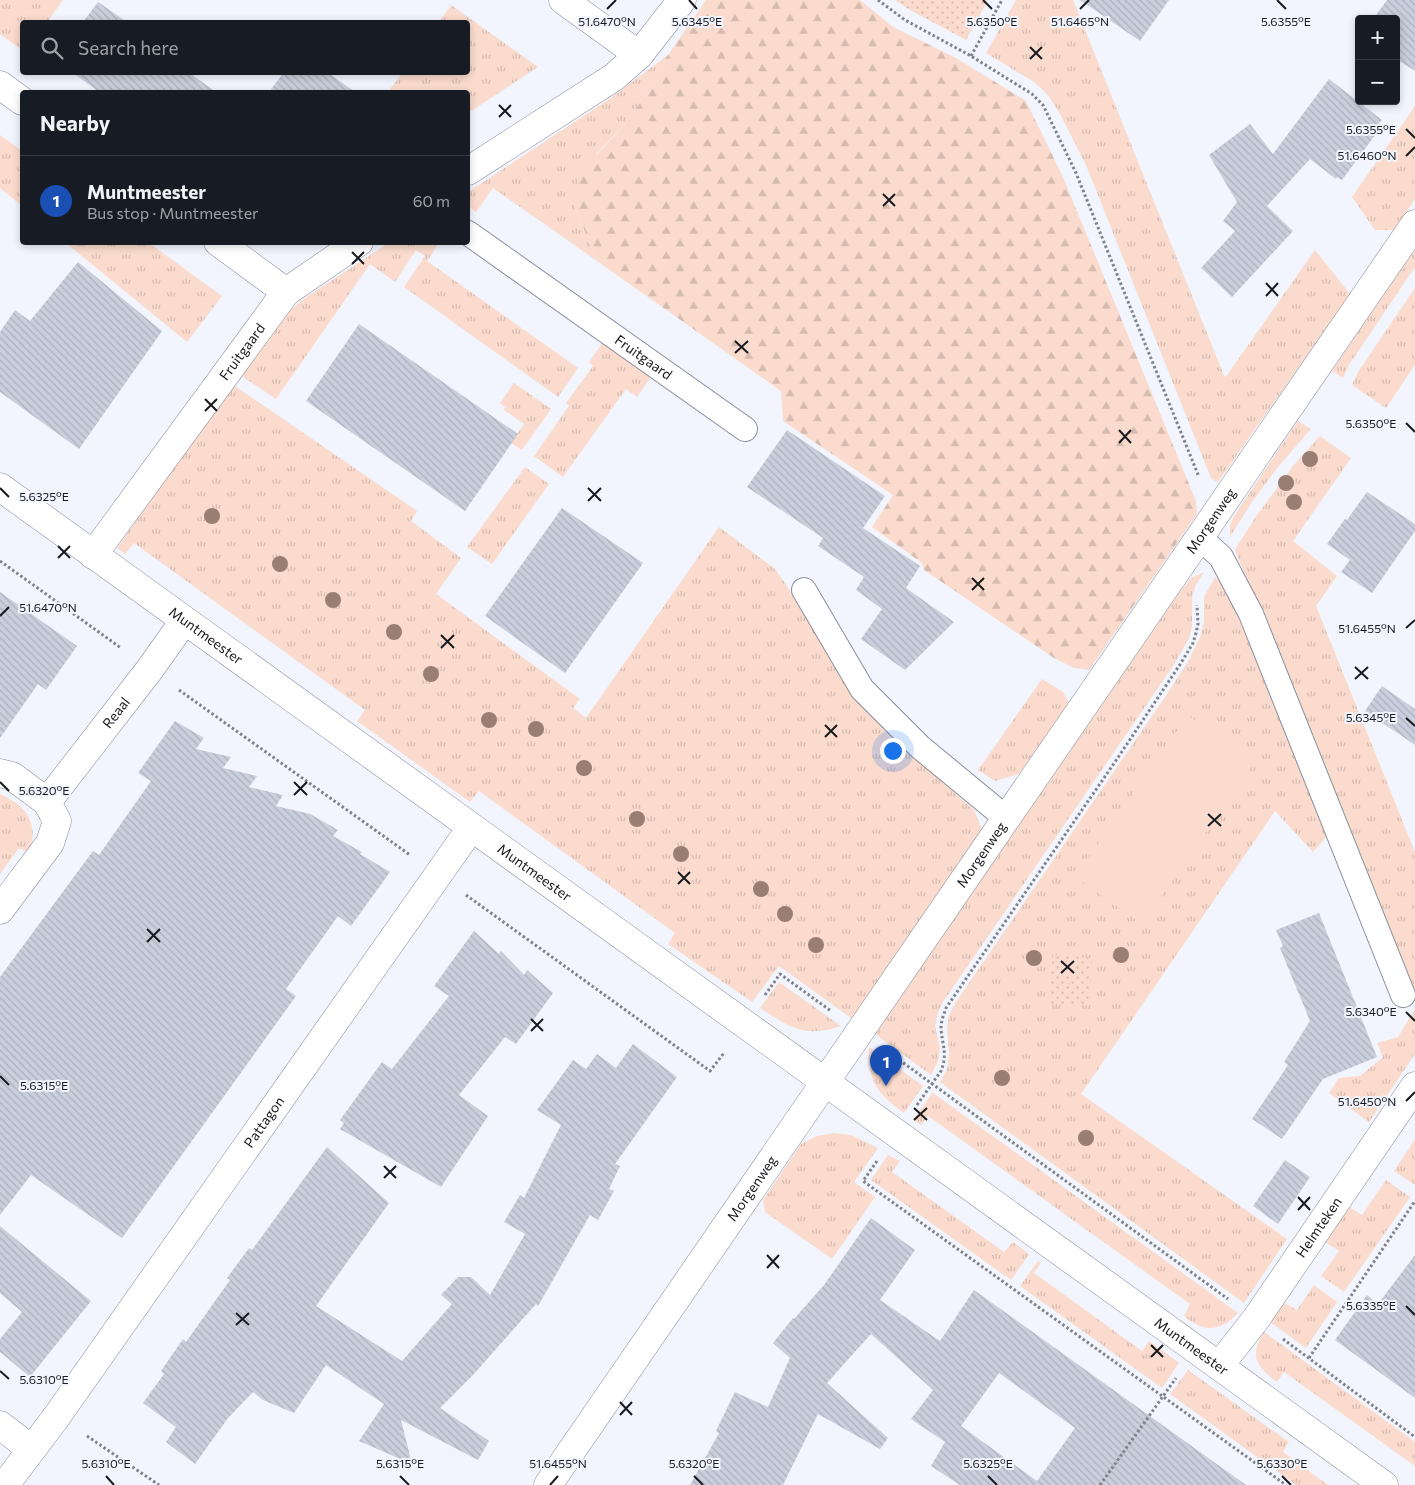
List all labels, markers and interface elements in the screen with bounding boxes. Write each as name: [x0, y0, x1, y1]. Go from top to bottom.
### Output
text: 51.6470°N: [578, 14, 636, 28]
text: 5.6345°E: [672, 14, 722, 28]
text: 5.6350°E: [967, 14, 1017, 28]
text: 51.6465°N: [1051, 14, 1109, 28]
text: 5.6355°E: [1261, 14, 1311, 28]
map controls: [1355, 15, 1400, 105]
button: +: [1355, 15, 1400, 60]
search box: [20, 20, 470, 75]
icon: search: [38, 34, 66, 62]
text: Search here: [78, 36, 178, 59]
button: −: [1355, 60, 1400, 105]
text: Nearby: [40, 110, 110, 135]
text: 5.6355°E: [1346, 122, 1396, 136]
text: 51.6460°N: [1338, 148, 1396, 162]
text: Muntmeester: [87, 180, 206, 203]
text: 1: [52, 191, 60, 210]
text: 60 m: [413, 191, 450, 210]
text: Bus stop · Muntmeester: [87, 203, 259, 222]
street label: Fruitgaard: [215, 320, 268, 383]
street label: Fruitgaard: [612, 331, 676, 383]
text: 5.6350°E: [1346, 416, 1396, 430]
street label: Morgenweg: [1182, 484, 1239, 557]
text: 5.6325°E: [19, 489, 69, 503]
text: 51.6470°N: [19, 600, 77, 614]
street label: Muntmeester: [166, 603, 247, 668]
text: 51.6455°N: [1338, 621, 1396, 635]
street label: Reaal: [98, 694, 133, 731]
text: 5.6345°E: [1346, 710, 1396, 724]
your location: [880, 738, 906, 764]
text: 5.6320°E: [19, 783, 69, 797]
street label: Morgenweg: [952, 818, 1010, 890]
street label: Muntmeester: [495, 840, 575, 905]
text: 5.6340°E: [1345, 1004, 1397, 1018]
pin: 1: [870, 1045, 902, 1086]
text: 5.6315°E: [20, 1078, 68, 1092]
street label: Pattagon: [240, 1093, 287, 1151]
text: 51.6450°N: [1338, 1094, 1396, 1108]
street label: Morgenweg: [723, 1152, 780, 1224]
street label: Helmteken: [1292, 1193, 1345, 1260]
text: 5.6335°E: [1346, 1298, 1396, 1312]
street label: Muntmeester: [1152, 1313, 1232, 1378]
text: 5.6310°E: [19, 1372, 69, 1386]
text: 5.6310°E: [81, 1456, 131, 1470]
text: 5.6315°E: [376, 1456, 424, 1470]
text: 51.6455°N: [529, 1456, 587, 1470]
text: 5.6320°E: [669, 1456, 719, 1470]
text: 5.6325°E: [963, 1456, 1013, 1470]
text: 5.6330°E: [1257, 1456, 1307, 1470]

